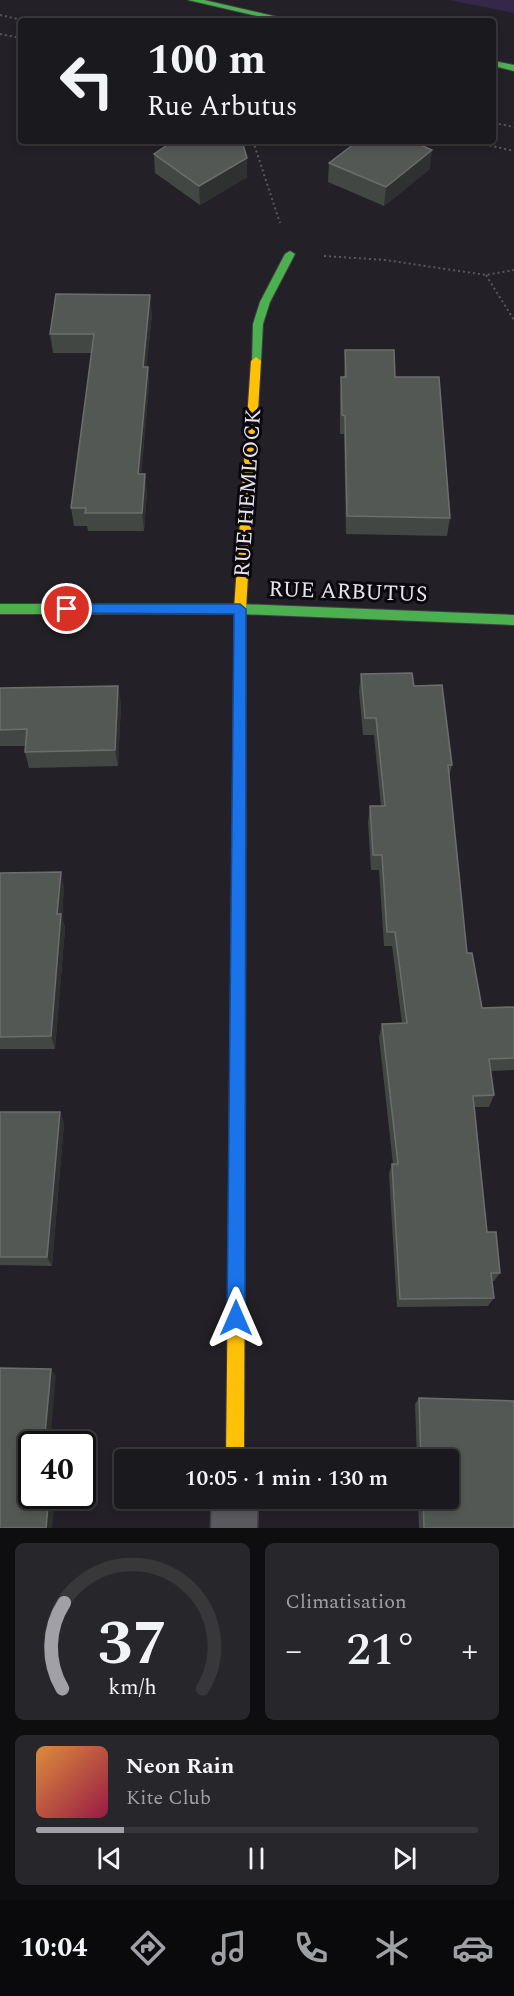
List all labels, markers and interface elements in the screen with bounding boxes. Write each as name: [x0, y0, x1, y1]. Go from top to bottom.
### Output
text: 100 m: [147, 29, 266, 92]
icon: left: [48, 42, 126, 120]
text: Rue Arbutus: [147, 86, 297, 128]
street label: RUE HEMLOCK: [226, 408, 270, 578]
street label: RUE ARBUTUS: [268, 573, 428, 611]
pin: [41, 583, 92, 634]
icon: arrive: [50, 592, 83, 625]
position arrow: [204, 1286, 268, 1350]
speed limit sign: 40: [18, 1431, 96, 1509]
text: 10:05 · 1 min · 130 m: [185, 1462, 388, 1495]
text: Climatisation: [286, 1587, 407, 1617]
text: 37: [97, 1597, 167, 1692]
text: 21°: [346, 1616, 417, 1685]
text: −: [286, 1626, 302, 1676]
text: +: [462, 1626, 478, 1676]
text: km/h: [108, 1671, 156, 1704]
text: Neon Rain: [126, 1750, 234, 1783]
text: Kite Club: [126, 1783, 211, 1813]
icon: previous: [93, 1842, 126, 1875]
icon: pause: [240, 1842, 273, 1875]
icon: next: [388, 1842, 421, 1875]
text: 10:04: [20, 1927, 88, 1969]
icon: directions: [127, 1927, 169, 1969]
icon: music: [208, 1927, 250, 1969]
icon: phone: [290, 1927, 332, 1969]
icon: climate: [371, 1927, 413, 1969]
icon: car: [452, 1927, 494, 1969]

